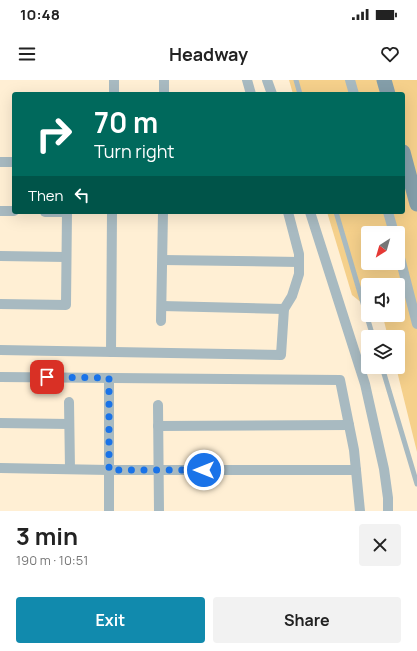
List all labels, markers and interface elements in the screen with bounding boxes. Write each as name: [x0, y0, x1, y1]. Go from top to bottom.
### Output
text: 10:48: [20, 4, 60, 25]
text: Headway: [169, 42, 248, 66]
icon: menu: [16, 43, 38, 65]
icon: heart: [379, 43, 401, 65]
text: 70 m: [94, 103, 158, 141]
icon: right: [28, 108, 80, 160]
text: Turn right: [94, 139, 175, 163]
icon: left: [71, 184, 93, 206]
text: Then: [28, 185, 63, 206]
north arrow: [361, 226, 405, 270]
map controls: [361, 226, 405, 374]
button: sound: [361, 278, 405, 322]
button: layers: [361, 330, 405, 374]
pin: [30, 360, 64, 394]
icon: arrive: [36, 366, 58, 388]
position arrow: [183, 449, 225, 491]
text: 3 min: [16, 519, 78, 552]
button: close: [359, 524, 401, 566]
text: 190 m · 10:51: [16, 551, 88, 569]
button: Exit: [16, 597, 205, 643]
button: Share: [213, 597, 401, 643]

